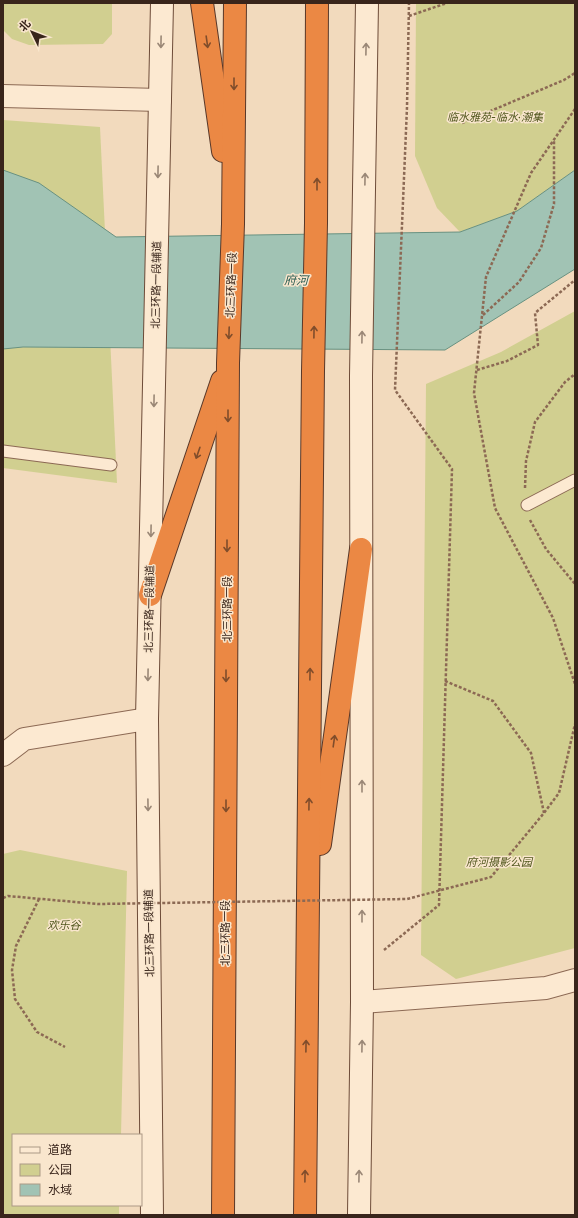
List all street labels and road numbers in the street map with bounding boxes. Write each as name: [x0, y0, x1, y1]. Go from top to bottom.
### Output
street label: 北三环路一段辅道: [148, 241, 164, 329]
street label: 北三环路一段: [223, 252, 239, 318]
street label: 北三环路一段辅道: [141, 565, 157, 653]
street label: 北三环路一段: [220, 576, 234, 642]
street label: 北三环路一段辅道: [141, 889, 157, 977]
street label: 北三环路一段: [218, 900, 232, 966]

